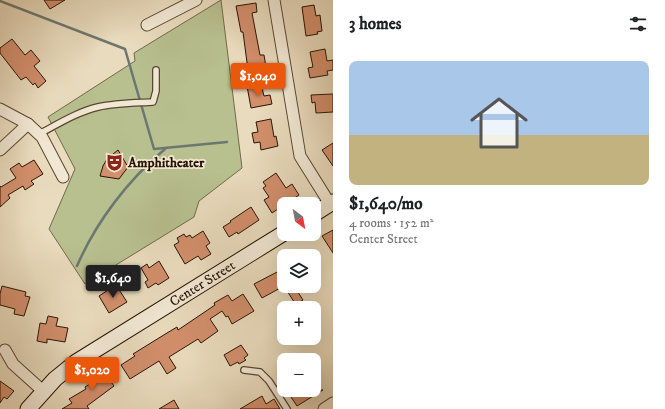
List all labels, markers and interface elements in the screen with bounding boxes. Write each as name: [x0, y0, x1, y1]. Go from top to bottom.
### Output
text: 3 homes: [349, 13, 402, 35]
icon: filters: [627, 13, 649, 35]
pin: $1,040: [225, 63, 291, 97]
text: $1,040: [240, 68, 276, 84]
icon: home: [463, 87, 535, 159]
theatre icon: Amphitheater: [105, 152, 125, 172]
place label: Amphitheater: [127, 154, 205, 172]
text: $1,640/mo: [349, 193, 423, 215]
north arrow: [277, 197, 321, 241]
map controls: [277, 197, 321, 397]
text: 4 rooms · 152 m²: [349, 215, 433, 231]
text: Center Street: [349, 231, 418, 247]
button: layers: [277, 249, 321, 293]
street label: Center Street: [166, 256, 239, 311]
pin: $1,640: [80, 265, 146, 299]
text: $1,640: [95, 270, 131, 286]
button: +: [277, 301, 321, 345]
button: −: [277, 353, 321, 397]
pin: $1,020: [59, 357, 125, 391]
text: $1,020: [74, 362, 110, 378]

